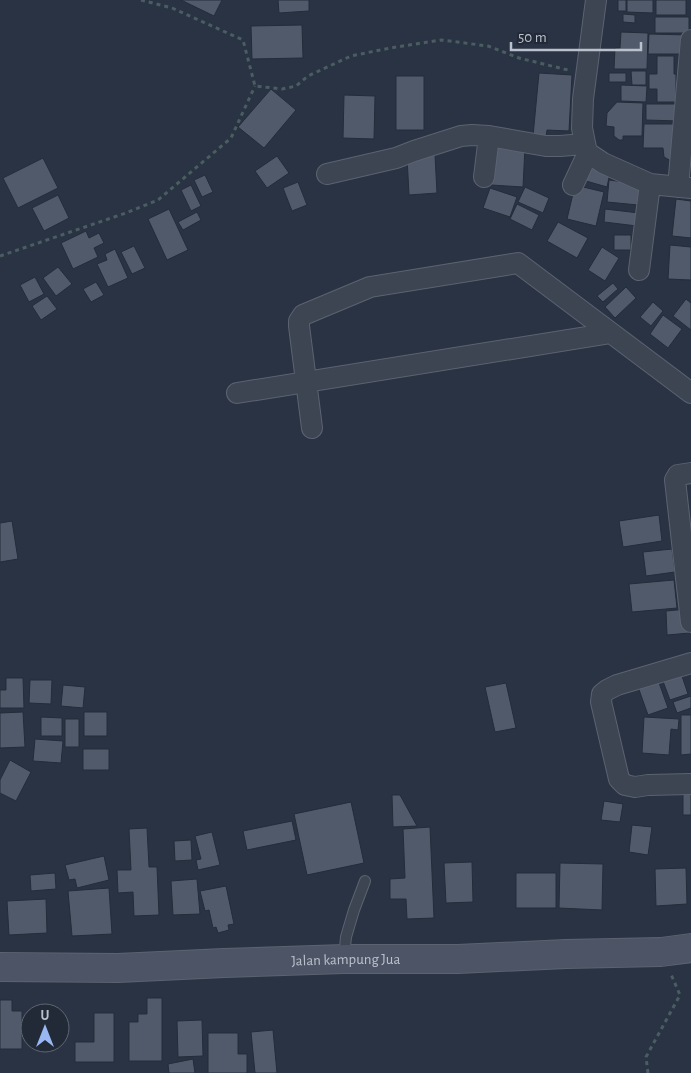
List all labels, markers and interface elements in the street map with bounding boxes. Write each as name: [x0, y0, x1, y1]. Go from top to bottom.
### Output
scale bar: [511, 20, 641, 52]
text: 50 m: [518, 30, 547, 45]
street label: Jalan kampung Jua: [291, 952, 400, 969]
north arrow: [20, 1003, 70, 1053]
text: U: [41, 1009, 50, 1023]

